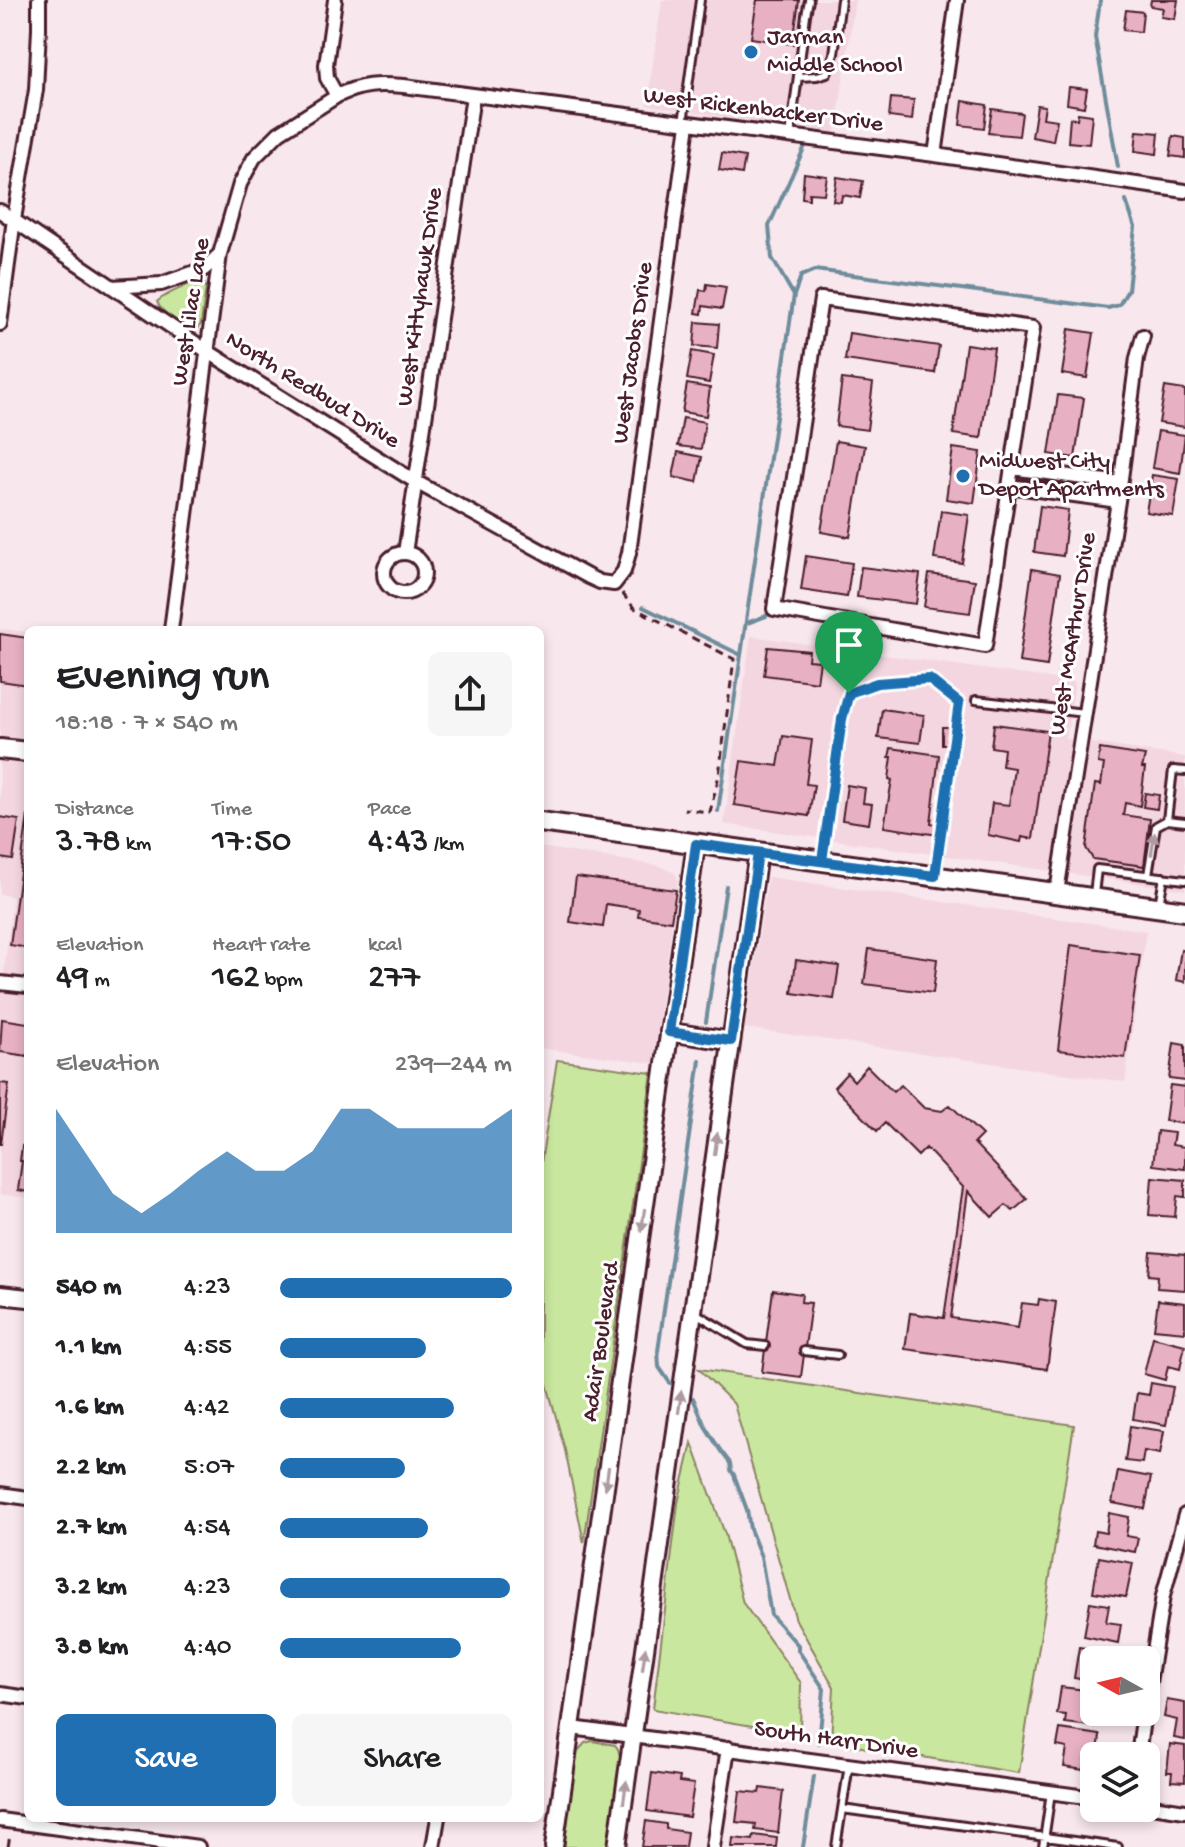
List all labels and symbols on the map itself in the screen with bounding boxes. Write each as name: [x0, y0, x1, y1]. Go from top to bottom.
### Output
place label: Jarman Middle School: [767, 24, 903, 81]
marker: Jarman Middle School: [742, 43, 760, 61]
street label: West Rickenbacker Drive: [641, 82, 885, 140]
street label: West Kittyhawk Drive: [391, 185, 451, 408]
street label: West Lilac Lane: [166, 235, 218, 388]
street label: West Jacobs Drive: [607, 260, 661, 446]
street label: North Redbud Drive: [220, 326, 405, 457]
place label: Midwest City Depot Apartments: [977, 448, 1165, 505]
marker: Midwest City Depot Apartments: [954, 467, 972, 485]
street label: West McArthur Drive: [1044, 530, 1104, 738]
pin: [815, 611, 883, 693]
one-way arrow: [1147, 831, 1159, 856]
one-way arrow: [710, 1131, 723, 1156]
one-way arrow: [636, 1208, 649, 1233]
street label: Adair Boulevard: [576, 1258, 628, 1424]
one-way arrow: [674, 1389, 687, 1414]
one-way arrow: [600, 1465, 613, 1490]
one-way arrow: [638, 1646, 651, 1671]
north arrow: [1080, 1646, 1160, 1726]
street label: South Harr Drive: [752, 1715, 920, 1767]
one-way arrow: [619, 1779, 632, 1804]

